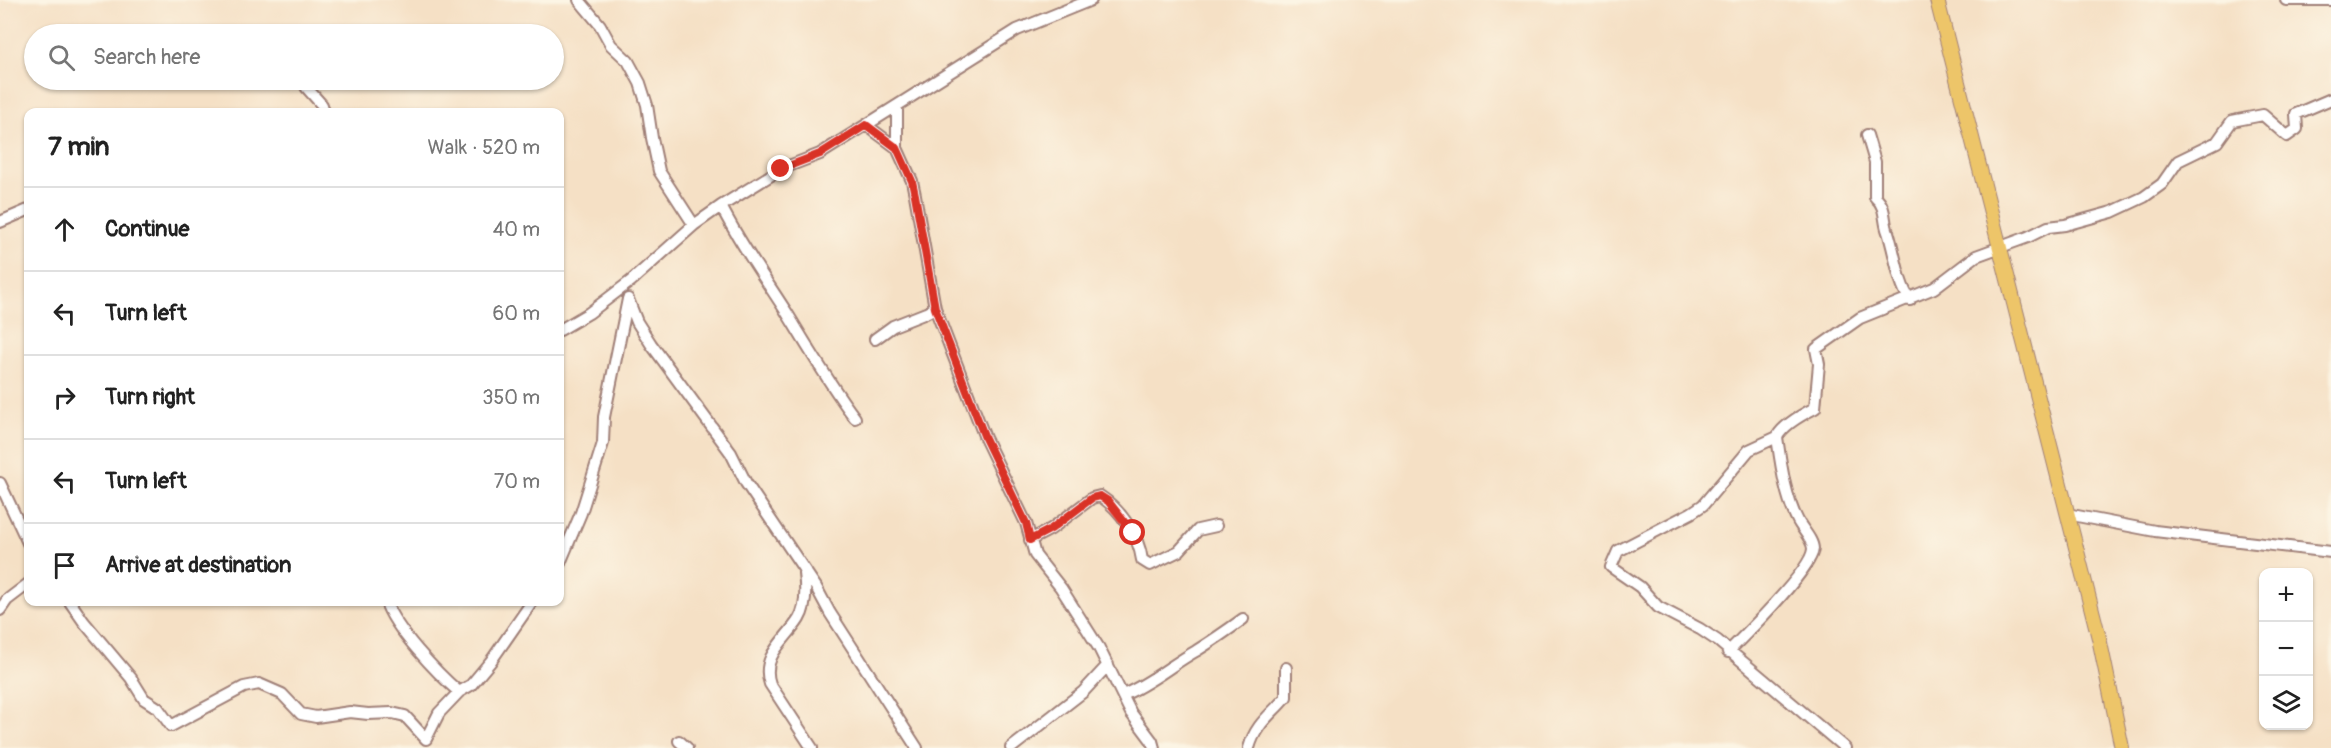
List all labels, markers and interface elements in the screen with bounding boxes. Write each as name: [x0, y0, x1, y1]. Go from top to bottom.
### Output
search box: [24, 24, 564, 90]
icon: search: [45, 41, 78, 74]
text: Search here: [93, 43, 200, 71]
text: 7 min: [48, 131, 110, 163]
text: Walk · 520 m: [428, 135, 540, 160]
route end: [767, 155, 793, 181]
icon: ahead: [48, 213, 81, 246]
text: Continue: [105, 215, 189, 243]
text: 40 m: [493, 217, 540, 242]
icon: left: [48, 297, 81, 330]
text: Turn left: [105, 299, 187, 327]
text: 60 m: [493, 301, 540, 326]
icon: right: [48, 381, 81, 414]
text: Turn right: [105, 383, 195, 411]
text: 350 m: [482, 385, 540, 410]
icon: left: [48, 465, 81, 498]
text: Turn left: [105, 467, 187, 495]
text: 70 m: [494, 469, 540, 494]
route start: [1119, 519, 1145, 545]
icon: arrive: [48, 549, 81, 582]
text: Arrive at destination: [105, 551, 291, 579]
map controls: [2259, 568, 2313, 730]
button: +: [2259, 568, 2313, 622]
button: −: [2259, 622, 2313, 676]
button: layers: [2259, 676, 2313, 730]

